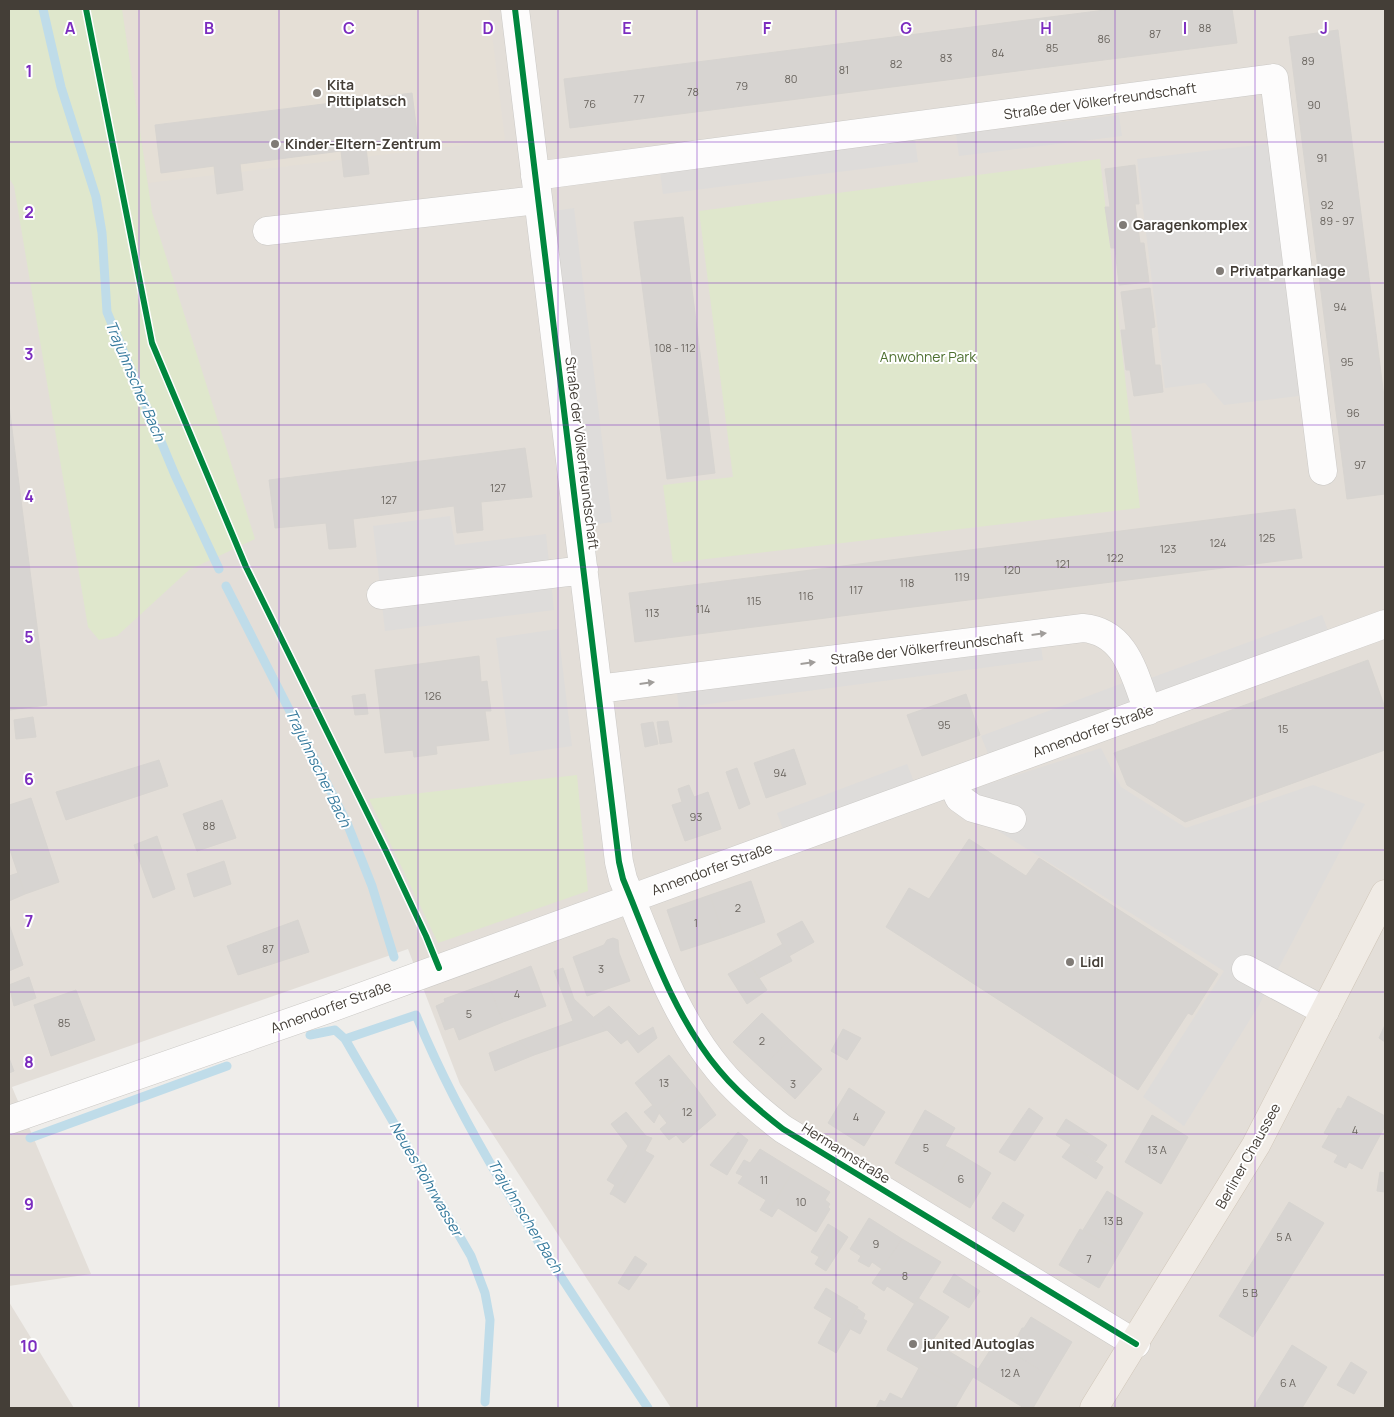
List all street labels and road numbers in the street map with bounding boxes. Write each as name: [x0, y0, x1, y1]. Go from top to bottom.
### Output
street label: Straße der Völkerfreundschaft: [1002, 78, 1198, 123]
street label: Straße der Völkerfreundschaft: [561, 355, 604, 551]
street label: Straße der Völkerfreundschaft: [829, 626, 1025, 669]
street label: Annendorfer Straße: [1030, 700, 1156, 761]
street label: Annendorfer Straße: [649, 838, 775, 899]
street label: Annendorfer Straße: [268, 976, 394, 1037]
street label: Berliner Chaussee: [1211, 1099, 1285, 1212]
street label: Hermannstraße: [798, 1118, 894, 1187]

